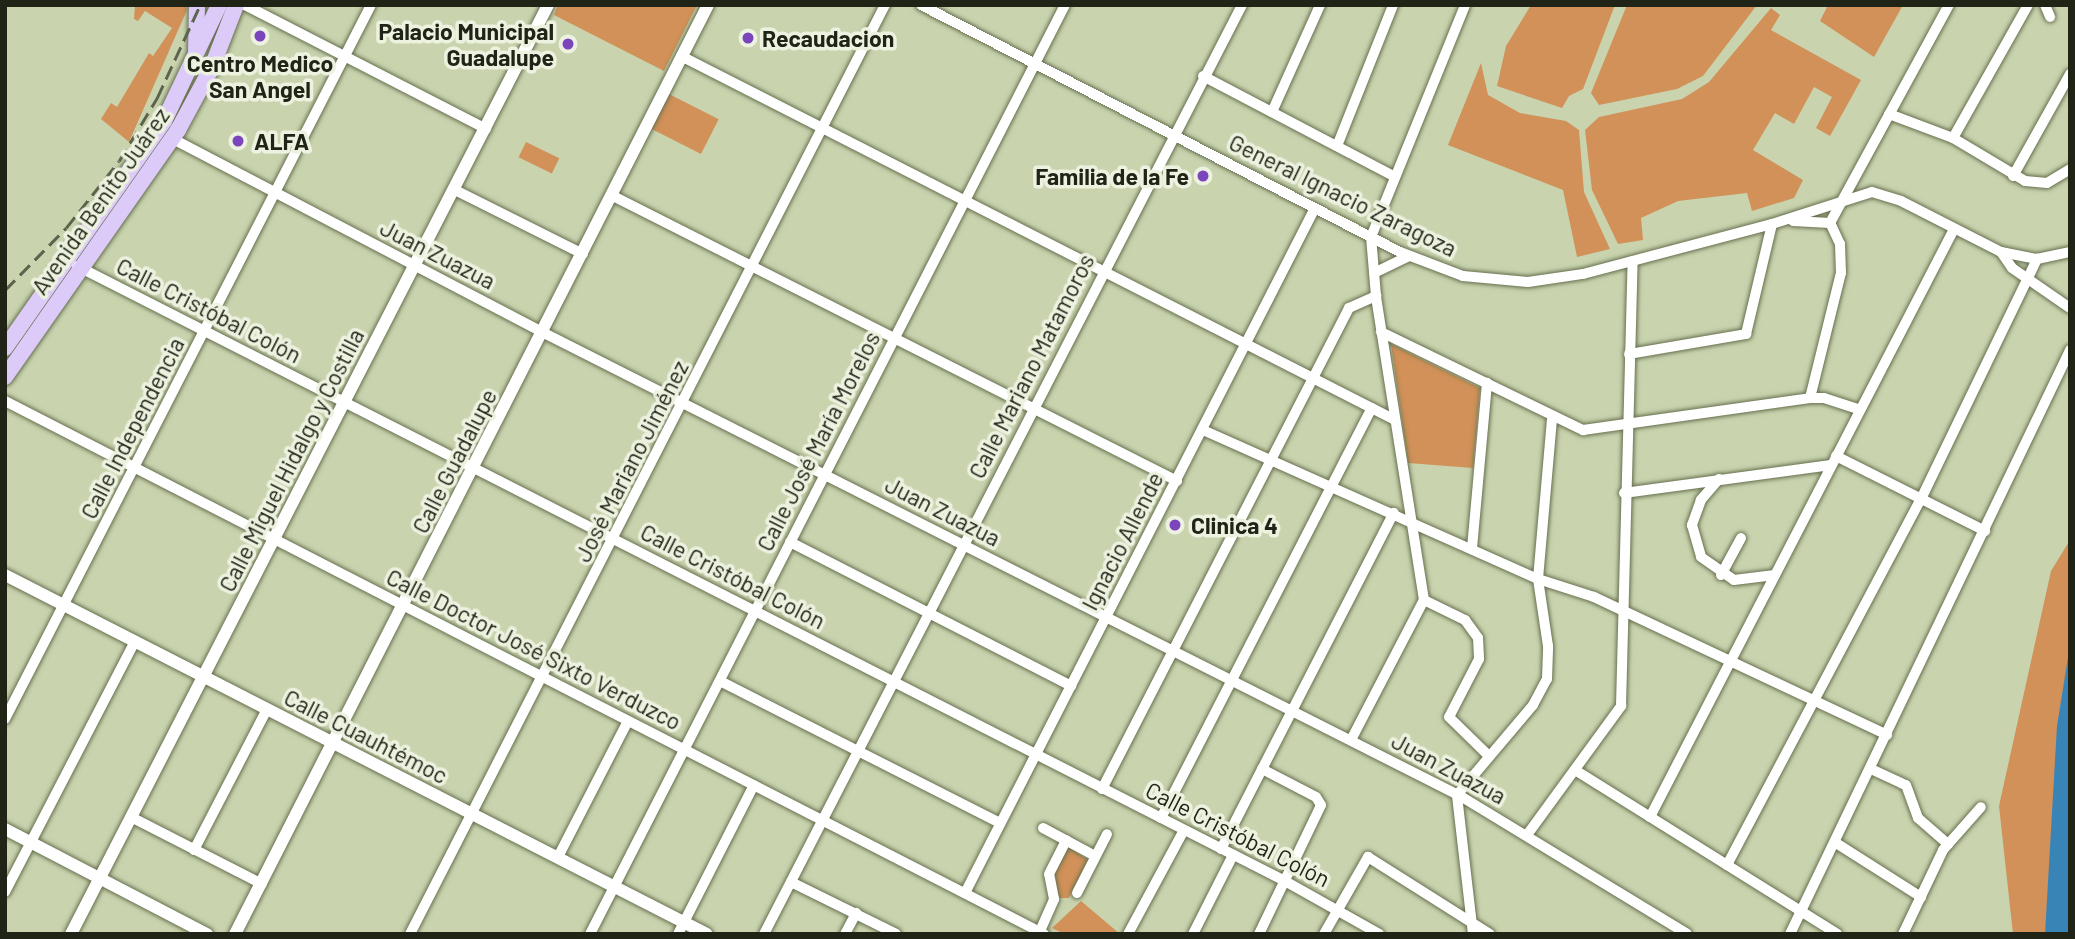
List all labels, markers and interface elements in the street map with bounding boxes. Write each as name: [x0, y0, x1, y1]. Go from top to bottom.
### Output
place label: Palacio Municipal Guadalupe: [378, 17, 554, 71]
place label: Recaudacion: [762, 24, 894, 52]
marker: Centro Medico San Angel: [250, 26, 270, 46]
marker: Recaudacion: [740, 30, 756, 46]
marker: Palacio Municipal Guadalupe: [560, 36, 576, 52]
place label: Centro Medico San Angel: [187, 49, 333, 103]
street label: Avenida Benito Juárez: [25, 102, 175, 300]
place label: ALFA: [254, 127, 309, 155]
street label: General Ignacio Zaragoza: [1225, 128, 1461, 262]
marker: ALFA: [228, 131, 248, 151]
place label: Familia de la Fe: [1035, 162, 1189, 190]
marker: Familia de la Fe: [1195, 168, 1211, 184]
street label: Juan Zuazua: [376, 213, 500, 295]
street label: Calle Mariano Matamoros: [962, 249, 1100, 483]
street label: Calle Cristóbal Colón: [112, 252, 306, 368]
street label: Calle Miguel Hidalgo y Costilla: [213, 324, 369, 596]
street label: Calle José María Morelos: [751, 327, 885, 555]
street label: Calle Independencia: [74, 333, 190, 523]
street label: José Mariano Jiménez: [568, 356, 694, 566]
street label: Calle Guadalupe: [406, 384, 502, 538]
street label: Ignacio Allende: [1075, 467, 1169, 615]
street label: Juan Zuazua: [881, 470, 1005, 552]
place label: Clinica 4: [1191, 511, 1278, 539]
marker: Clinica 4: [1165, 515, 1185, 535]
street label: Calle Cristóbal Colón: [636, 518, 830, 634]
street label: Calle Doctor José Sixto Verduzco: [382, 563, 686, 735]
street label: Calle Cuauhtémoc: [280, 683, 452, 789]
street label: Juan Zuazua: [1387, 726, 1511, 810]
street label: Calle Cristóbal Colón: [1141, 776, 1335, 892]

